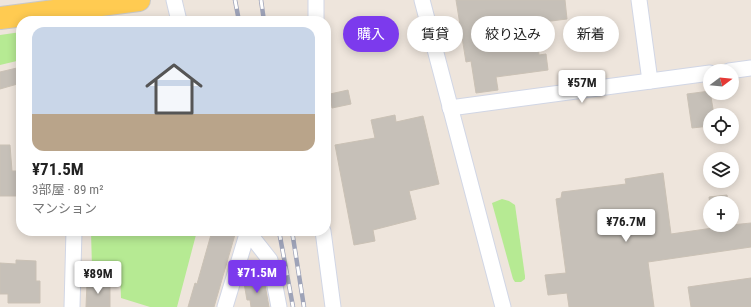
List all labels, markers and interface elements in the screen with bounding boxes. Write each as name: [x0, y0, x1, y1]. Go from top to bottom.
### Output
chip: 購入: [343, 16, 399, 52]
chip: 賃貸: [407, 16, 463, 52]
chip: 絞り込み: [471, 16, 555, 52]
chip: 新着: [563, 16, 619, 52]
icon: home: [138, 53, 210, 125]
north arrow: [703, 64, 739, 100]
map controls: [703, 64, 739, 232]
pin: ¥57M: [558, 70, 606, 104]
text: ¥57M: [567, 75, 597, 90]
button: locate: [703, 108, 739, 144]
button: layers: [703, 152, 739, 188]
text: ¥71.5M: [32, 159, 84, 179]
text: 3部屋 · 89 m²: [32, 182, 103, 197]
button: +: [703, 196, 739, 232]
text: マンション: [32, 201, 97, 216]
pin: ¥76.7M: [593, 209, 659, 243]
text: ¥76.7M: [606, 214, 646, 229]
pin: ¥71.5M: [224, 260, 290, 294]
pin: ¥89M: [74, 261, 122, 295]
text: ¥71.5M: [237, 265, 277, 280]
text: ¥89M: [83, 266, 113, 281]

